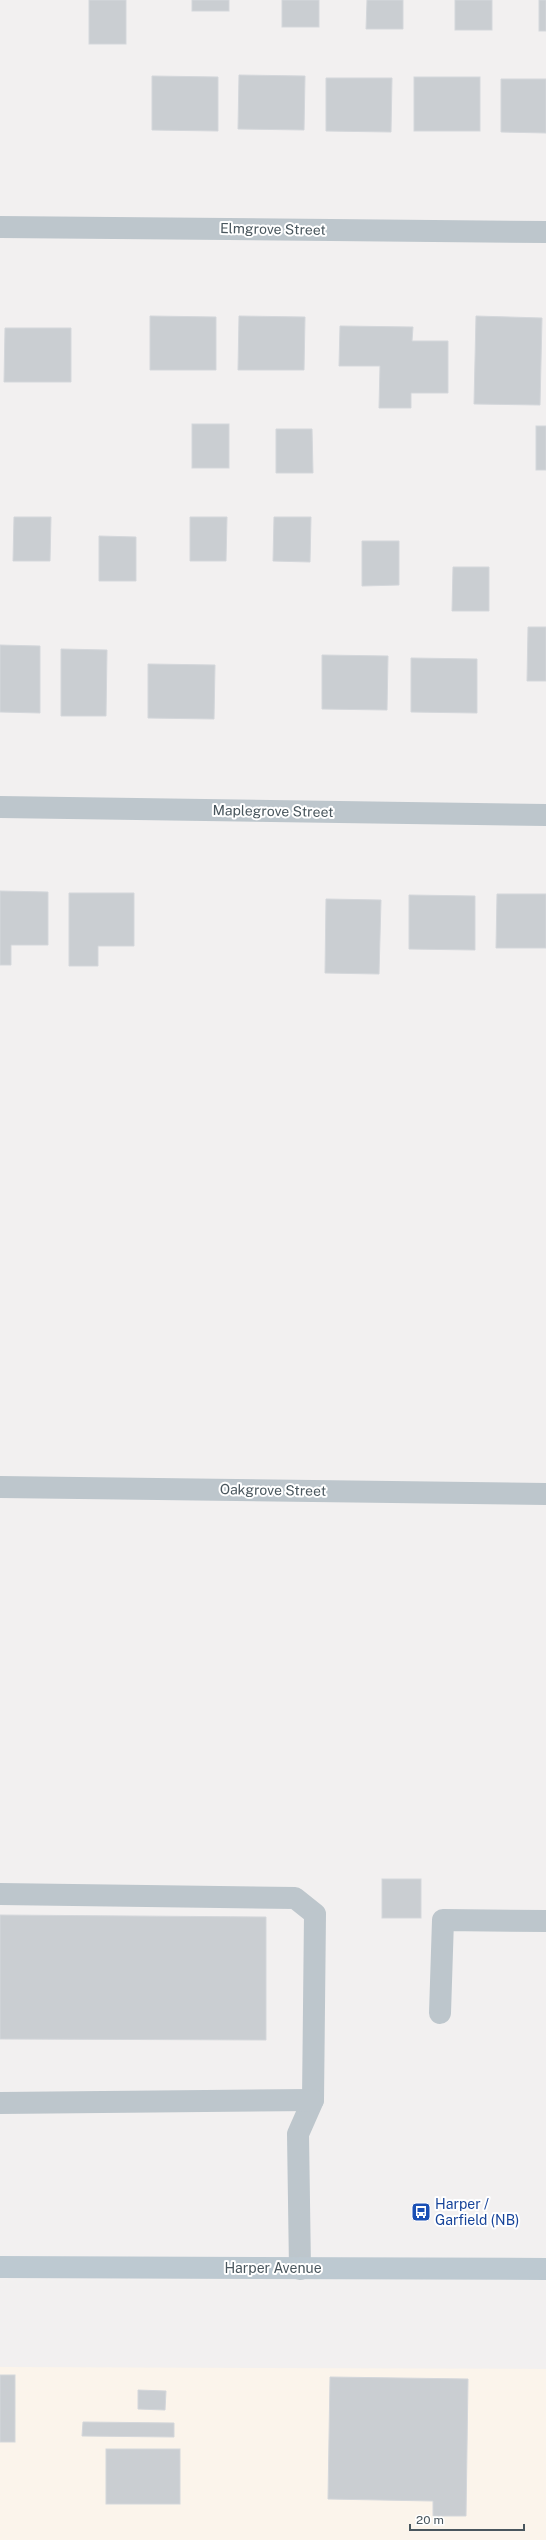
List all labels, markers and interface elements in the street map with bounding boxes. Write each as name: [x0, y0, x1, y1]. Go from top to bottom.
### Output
street label: Elmgrove Street: [220, 220, 326, 238]
street label: Maplegrove Street: [212, 802, 334, 820]
street label: Oakgrove Street: [220, 1481, 326, 1499]
place label: Harper / Garfield (NB): [435, 2196, 519, 2228]
bus stop icon: Harper / Garfield (NB): [410, 2201, 432, 2223]
street label: Harper Avenue: [224, 2260, 322, 2276]
scale bar: [410, 2506, 524, 2532]
text: 20 m: [416, 2513, 444, 2527]

